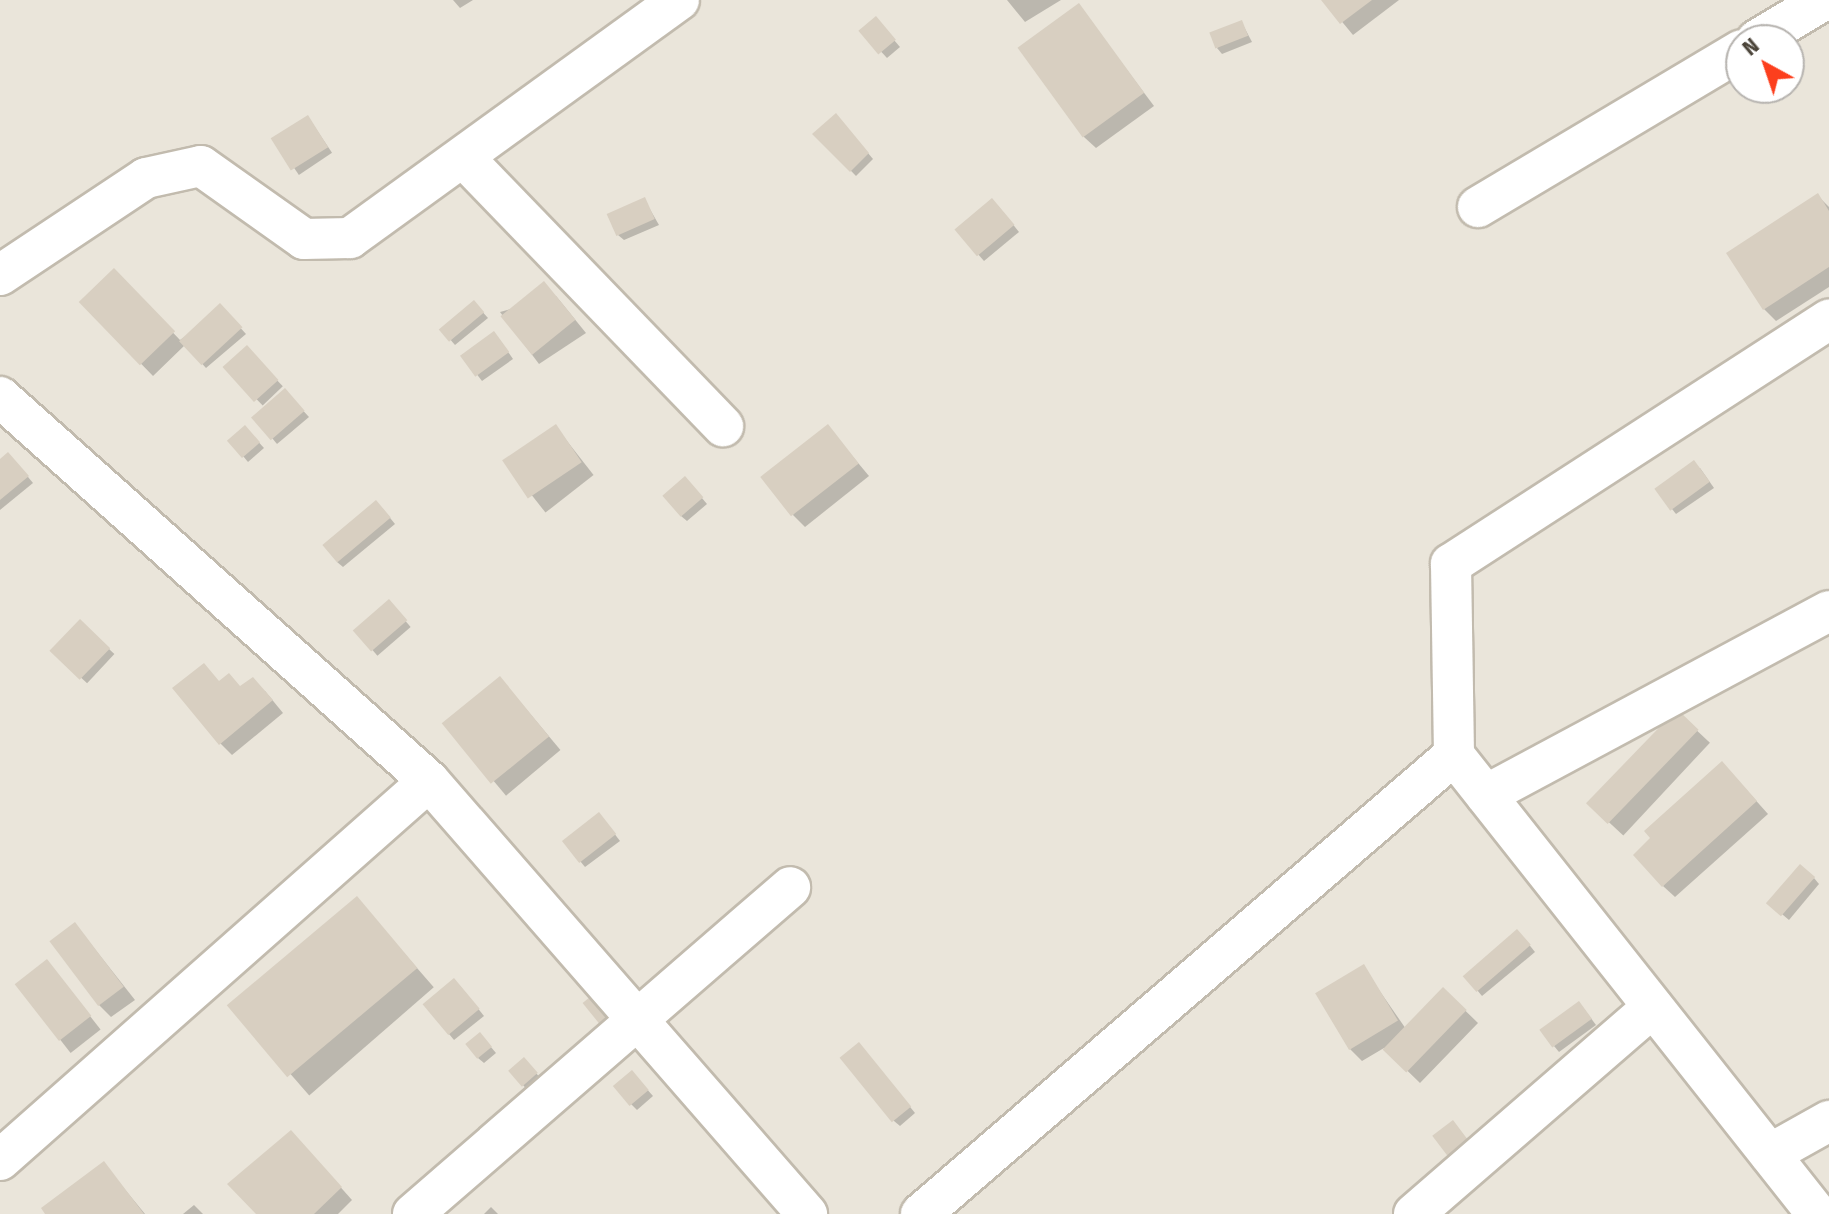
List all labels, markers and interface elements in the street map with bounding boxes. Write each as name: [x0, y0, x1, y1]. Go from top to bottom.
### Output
north arrow: [1725, 24, 1805, 104]
text: N: [1737, 32, 1764, 61]

